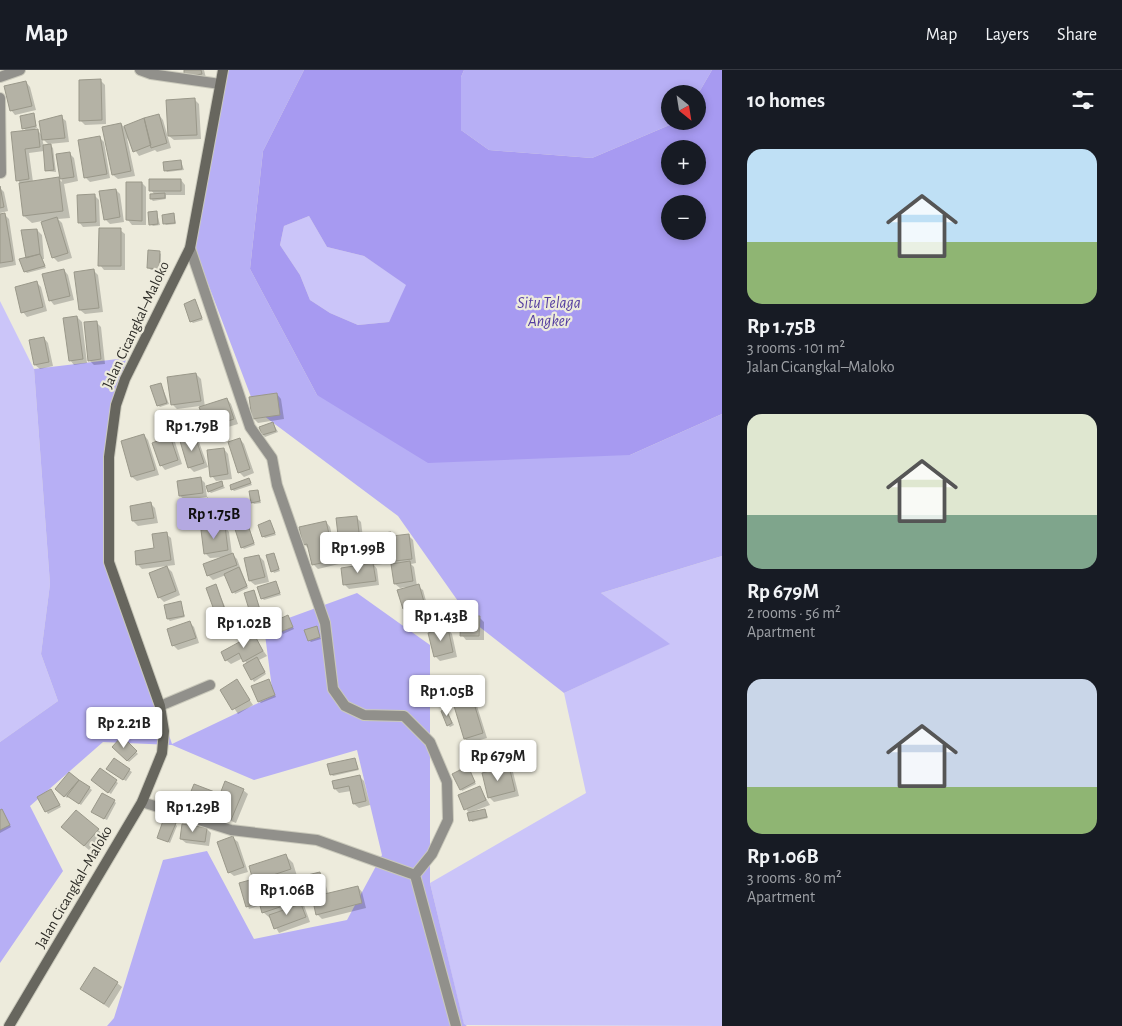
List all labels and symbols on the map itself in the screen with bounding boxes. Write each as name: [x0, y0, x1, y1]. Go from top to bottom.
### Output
north arrow: [661, 85, 706, 130]
street label: Jalan Cicangkal–Maloko: [100, 259, 172, 391]
water label: Situ Telaga Angker: [517, 295, 581, 329]
pin: Rp 1.79B: [140, 410, 244, 452]
pin: Rp 1.75B: [162, 498, 266, 540]
pin: Rp 1.99B: [306, 532, 410, 574]
pin: Rp 1.43B: [389, 600, 493, 642]
pin: Rp 1.02B: [192, 606, 296, 649]
pin: Rp 1.05B: [395, 674, 499, 717]
pin: Rp 2.21B: [72, 706, 176, 749]
pin: Rp 679M: [452, 740, 544, 782]
pin: Rp 1.29B: [141, 790, 245, 833]
street label: Jalan Cicangkal–Maloko: [33, 823, 115, 951]
pin: Rp 1.06B: [235, 874, 339, 916]

